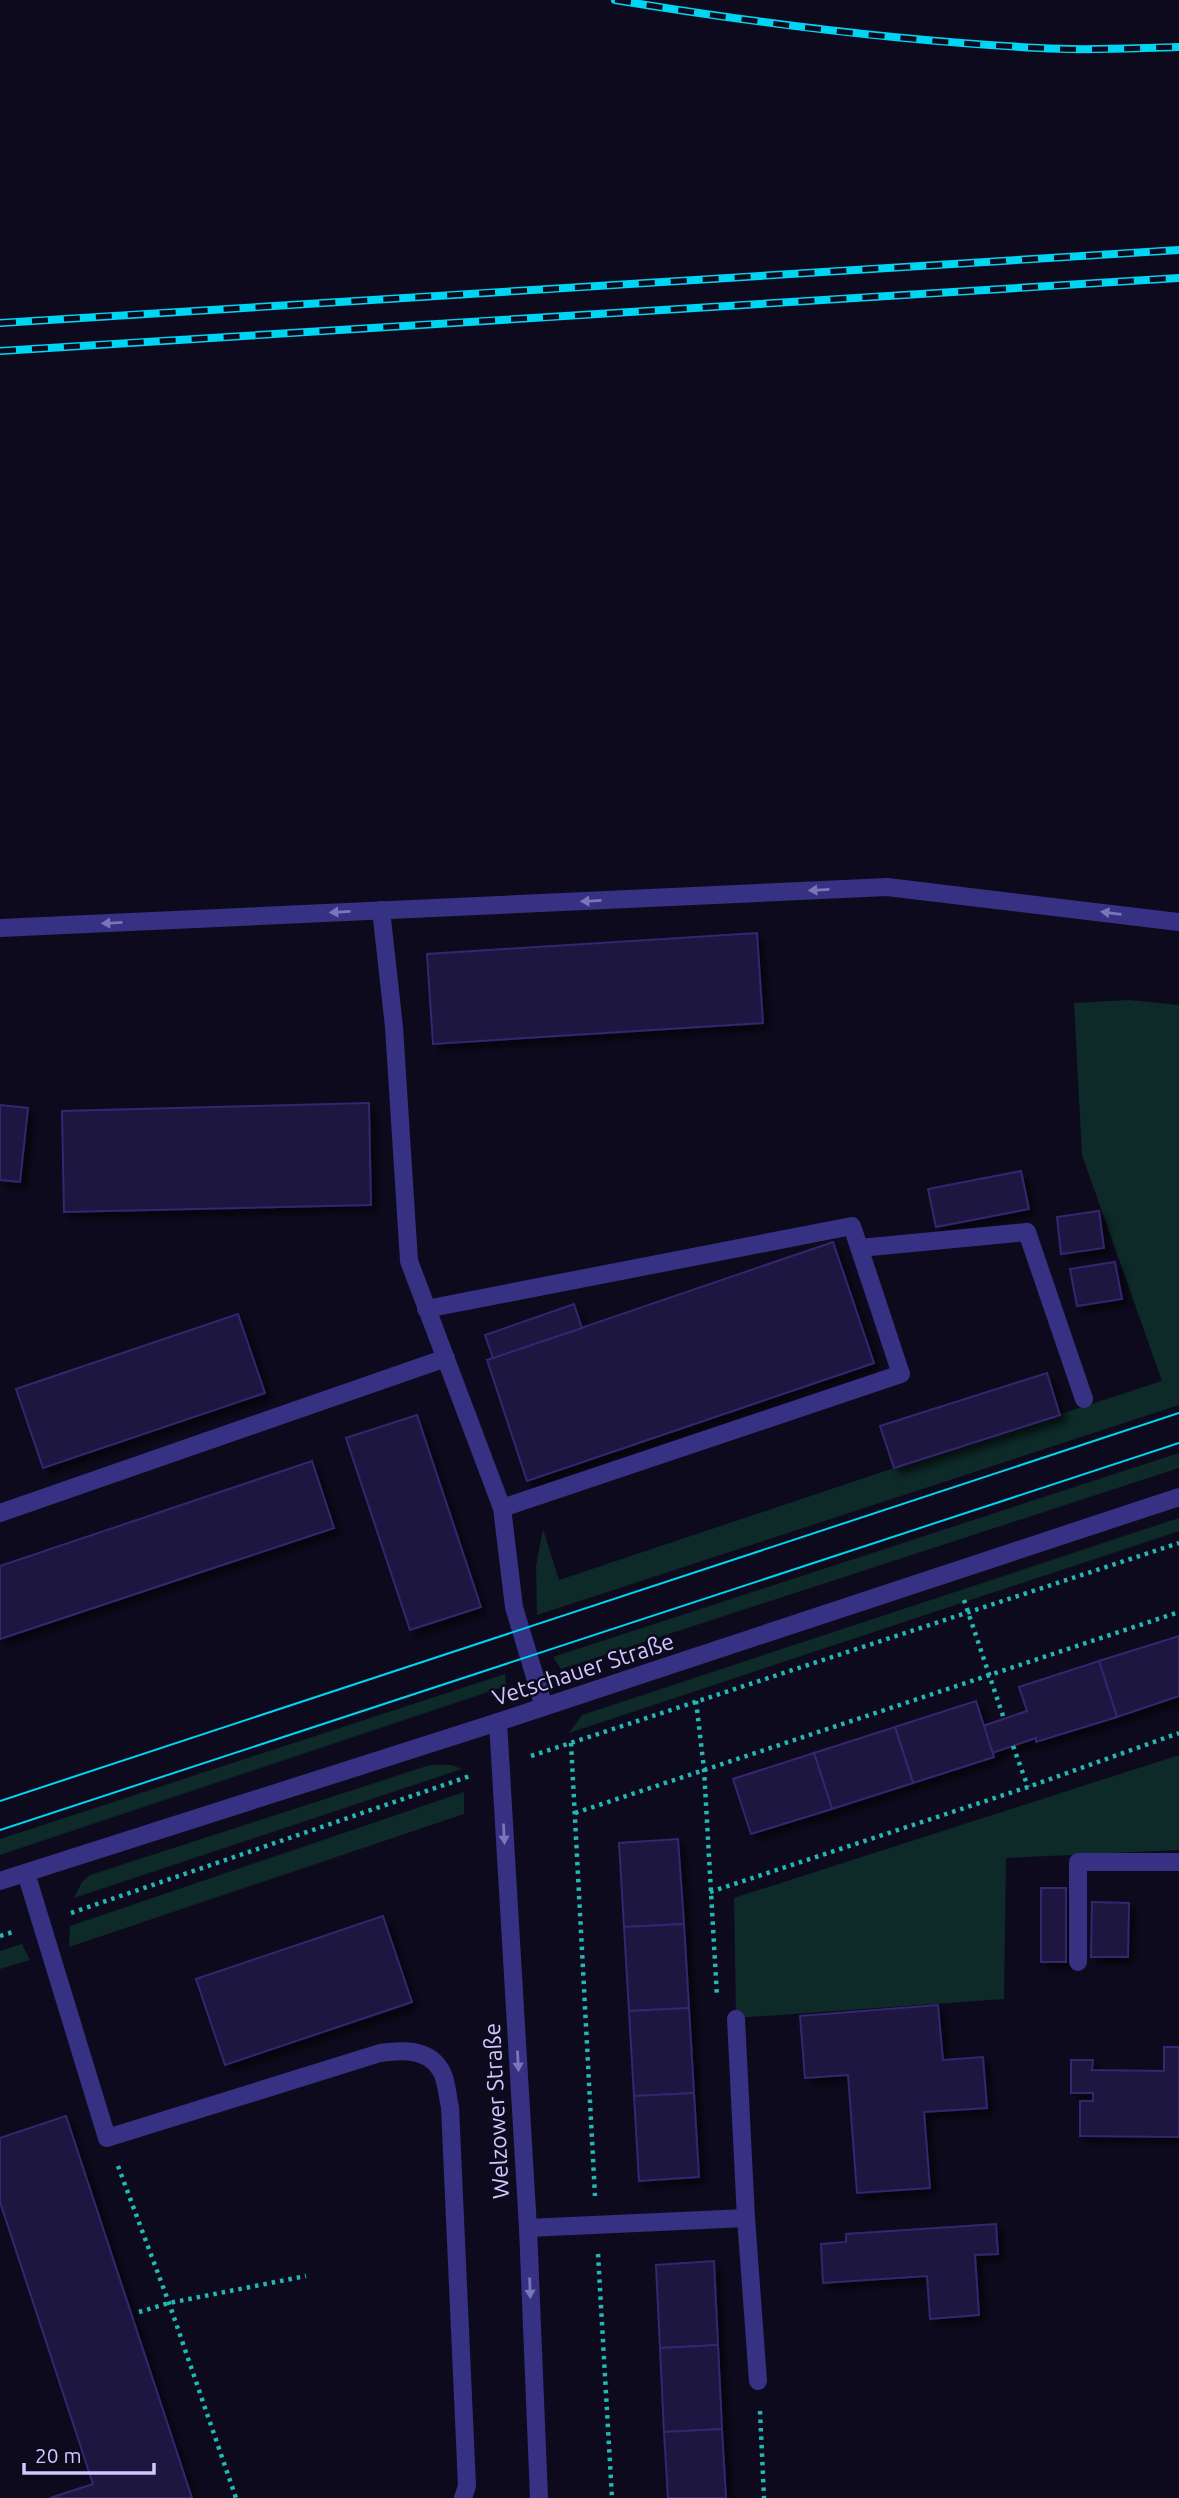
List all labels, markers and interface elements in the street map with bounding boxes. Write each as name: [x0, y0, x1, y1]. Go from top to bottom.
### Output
one-way arrow: [807, 884, 829, 895]
one-way arrow: [580, 895, 602, 906]
one-way arrow: [328, 907, 350, 918]
one-way arrow: [1100, 908, 1122, 919]
one-way arrow: [101, 917, 123, 928]
street label: Vetschauer Straße: [489, 1628, 677, 1710]
one-way arrow: [499, 1823, 510, 1845]
street label: Welzower Straße: [479, 2022, 513, 2200]
one-way arrow: [512, 2050, 523, 2072]
one-way arrow: [525, 2277, 536, 2299]
scale bar: [24, 2432, 154, 2476]
text: 20 m: [35, 2443, 82, 2467]

